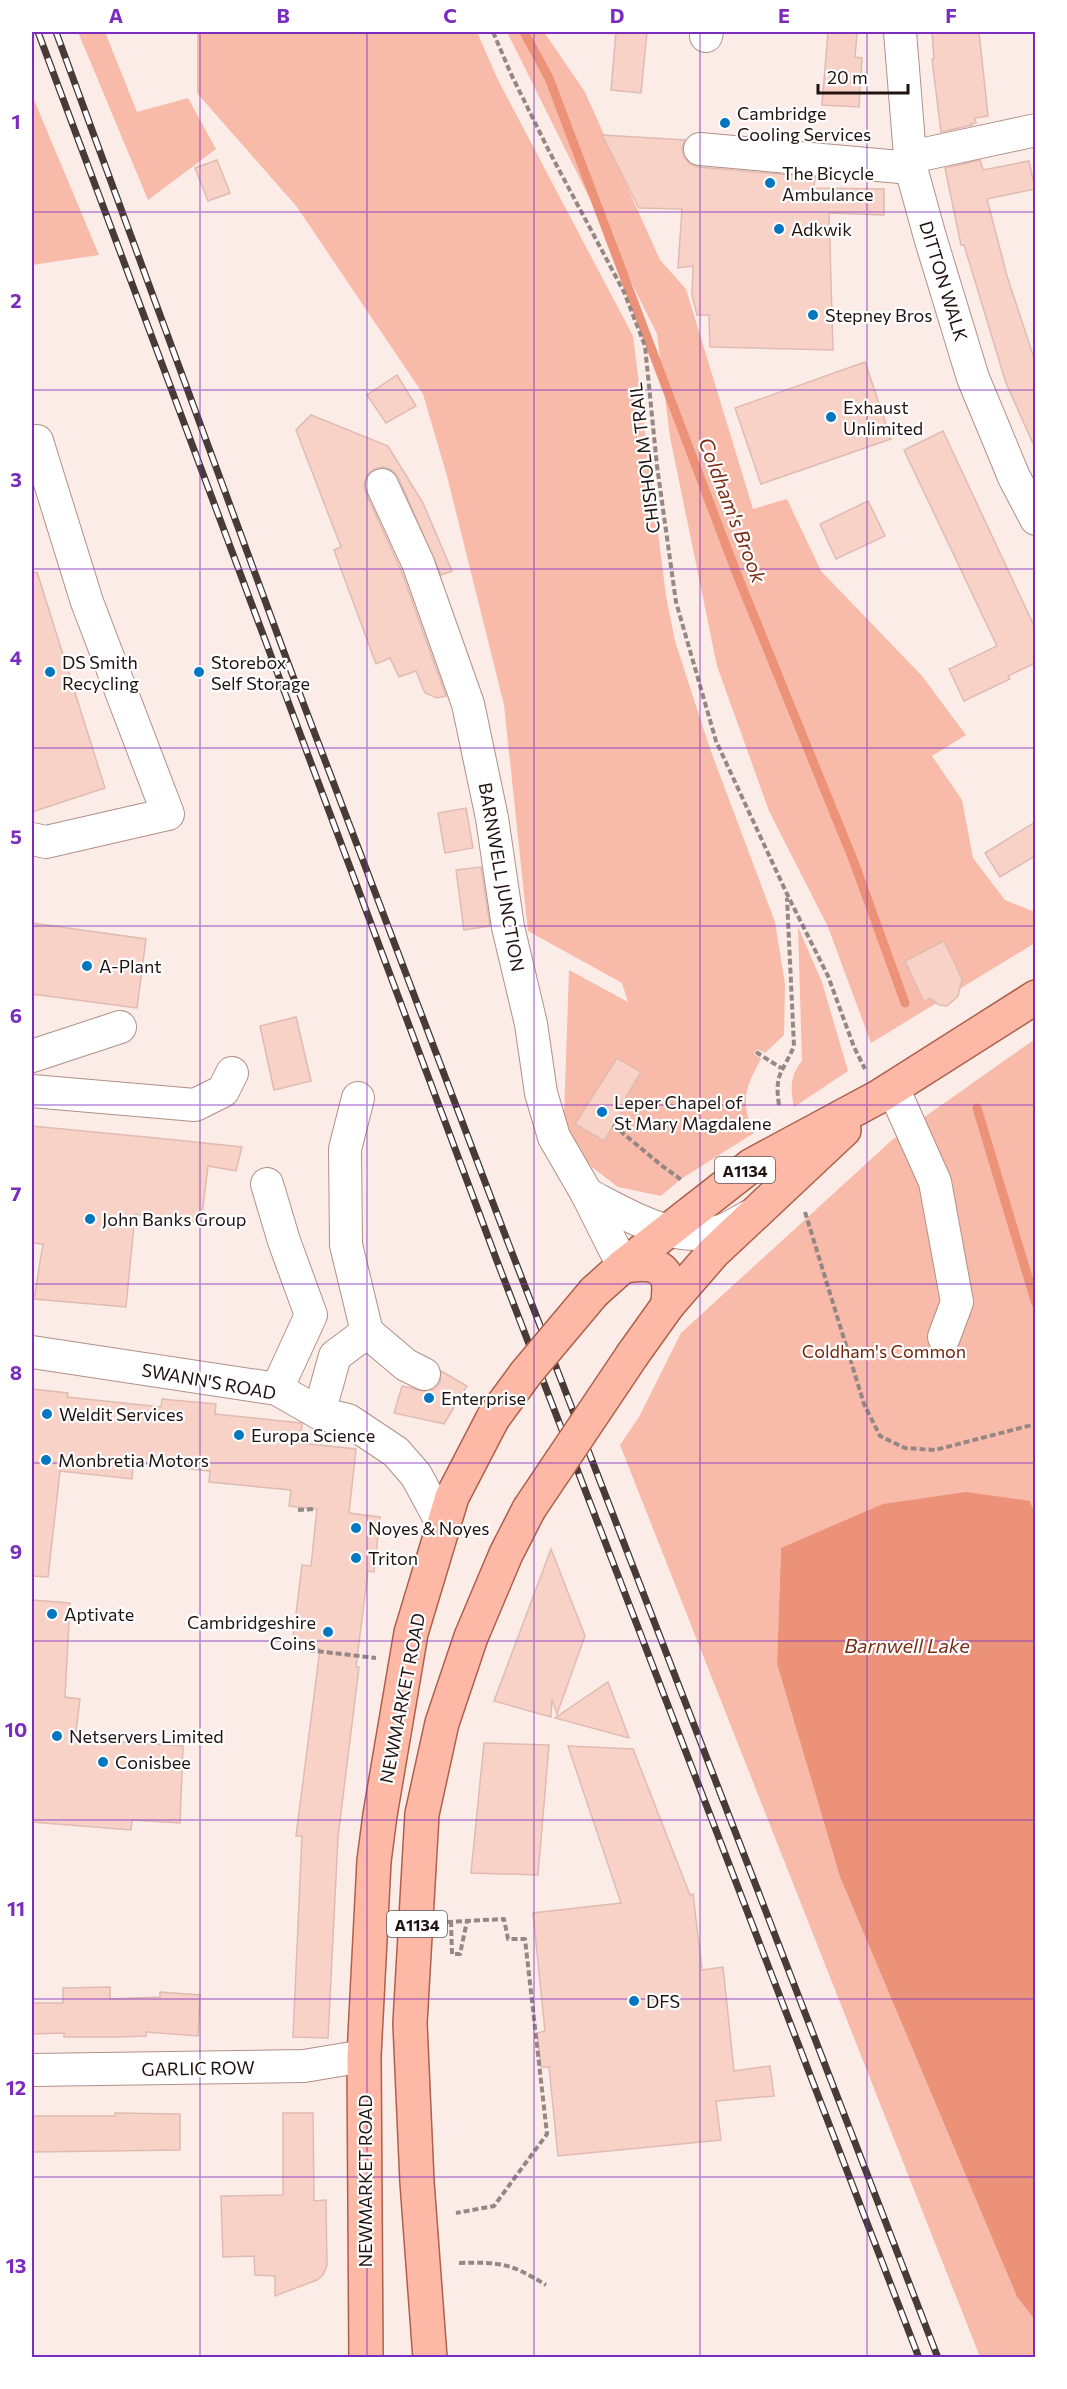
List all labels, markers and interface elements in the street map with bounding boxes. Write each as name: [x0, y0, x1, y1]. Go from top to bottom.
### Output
text: A: [109, 3, 123, 27]
text: B: [276, 3, 290, 27]
text: C: [443, 3, 457, 27]
text: D: [610, 3, 624, 27]
text: E: [778, 3, 790, 27]
text: F: [945, 3, 957, 27]
scale bar: [818, 57, 908, 95]
text: 20 m: [827, 66, 868, 88]
place label: Cambridge Cooling Services: [737, 102, 871, 145]
text: 1: [11, 109, 21, 133]
marker: Cambridge Cooling Services: [718, 116, 732, 130]
place label: The Bicycle Ambulance: [782, 162, 874, 205]
marker: The Bicycle Ambulance: [763, 176, 777, 190]
place label: Adkwik: [791, 218, 852, 240]
street label: DITTON WALK: [915, 218, 973, 344]
marker: Adkwik: [772, 222, 786, 236]
text: 2: [10, 288, 22, 312]
place label: Stepney Bros: [825, 304, 932, 326]
marker: Stepney Bros: [806, 308, 820, 322]
street label: CHISHOLM TRAIL: [624, 381, 664, 535]
place label: Exhaust Unlimited: [843, 396, 923, 439]
marker: Exhaust Unlimited: [824, 410, 838, 424]
water label: Coldham's Brook: [694, 434, 772, 587]
text: 3: [10, 467, 22, 491]
text: 4: [10, 645, 22, 669]
place label: DS Smith Recycling: [62, 651, 139, 694]
place label: Storebox Self Storage: [211, 651, 310, 694]
marker: DS Smith Recycling: [43, 665, 57, 679]
marker: Storebox Self Storage: [192, 665, 206, 679]
street label: BARNWELL JUNCTION: [475, 781, 529, 973]
text: 5: [10, 824, 22, 848]
place label: A-Plant: [99, 955, 162, 977]
marker: A-Plant: [80, 959, 94, 973]
text: 6: [10, 1003, 22, 1027]
place label: Leper Chapel of St Mary Magdalene: [614, 1091, 771, 1134]
marker: Leper Chapel of St Mary Magdalene: [595, 1105, 609, 1119]
road number: A1134: [715, 1157, 775, 1183]
text: 7: [11, 1181, 22, 1205]
place label: John Banks Group: [102, 1208, 246, 1230]
marker: John Banks Group: [83, 1212, 97, 1226]
park label: Coldham's Common: [802, 1340, 966, 1362]
street label: SWANN'S ROAD: [140, 1358, 278, 1404]
text: 8: [10, 1360, 22, 1384]
place label: Enterprise: [441, 1387, 526, 1409]
marker: Enterprise: [422, 1391, 436, 1405]
place label: Weldit Services: [59, 1403, 184, 1425]
marker: Weldit Services: [40, 1407, 54, 1421]
place label: Europa Science: [251, 1424, 375, 1446]
marker: Europa Science: [232, 1428, 246, 1442]
place label: Monbretia Motors: [58, 1449, 209, 1471]
marker: Monbretia Motors: [39, 1453, 53, 1467]
place label: Noyes & Noyes: [368, 1517, 489, 1539]
marker: Noyes & Noyes: [349, 1521, 363, 1535]
text: 9: [10, 1539, 22, 1563]
place label: Triton: [368, 1547, 418, 1569]
marker: Triton: [349, 1551, 363, 1565]
place label: Aptivate: [64, 1603, 134, 1625]
marker: Aptivate: [45, 1607, 59, 1621]
place label: Cambridgeshire Coins: [187, 1611, 316, 1654]
street label: NEWMARKET ROAD: [375, 1611, 429, 1785]
marker: Cambridgeshire Coins: [321, 1625, 335, 1639]
water label: Barnwell Lake: [844, 1633, 970, 1657]
text: 10: [5, 1717, 27, 1741]
place label: Netservers Limited: [69, 1725, 224, 1747]
marker: Netservers Limited: [50, 1729, 64, 1743]
place label: Conisbee: [115, 1751, 191, 1773]
marker: Conisbee: [96, 1755, 110, 1769]
text: 11: [7, 1896, 25, 1920]
road number: A1134: [387, 1911, 447, 1937]
place label: DFS: [646, 1990, 680, 2012]
marker: DFS: [627, 1994, 641, 2008]
street label: GARLIC ROW: [141, 2056, 255, 2080]
text: 12: [6, 2075, 26, 2099]
street label: NEWMARKET ROAD: [354, 2095, 376, 2267]
text: 13: [6, 2253, 26, 2277]

